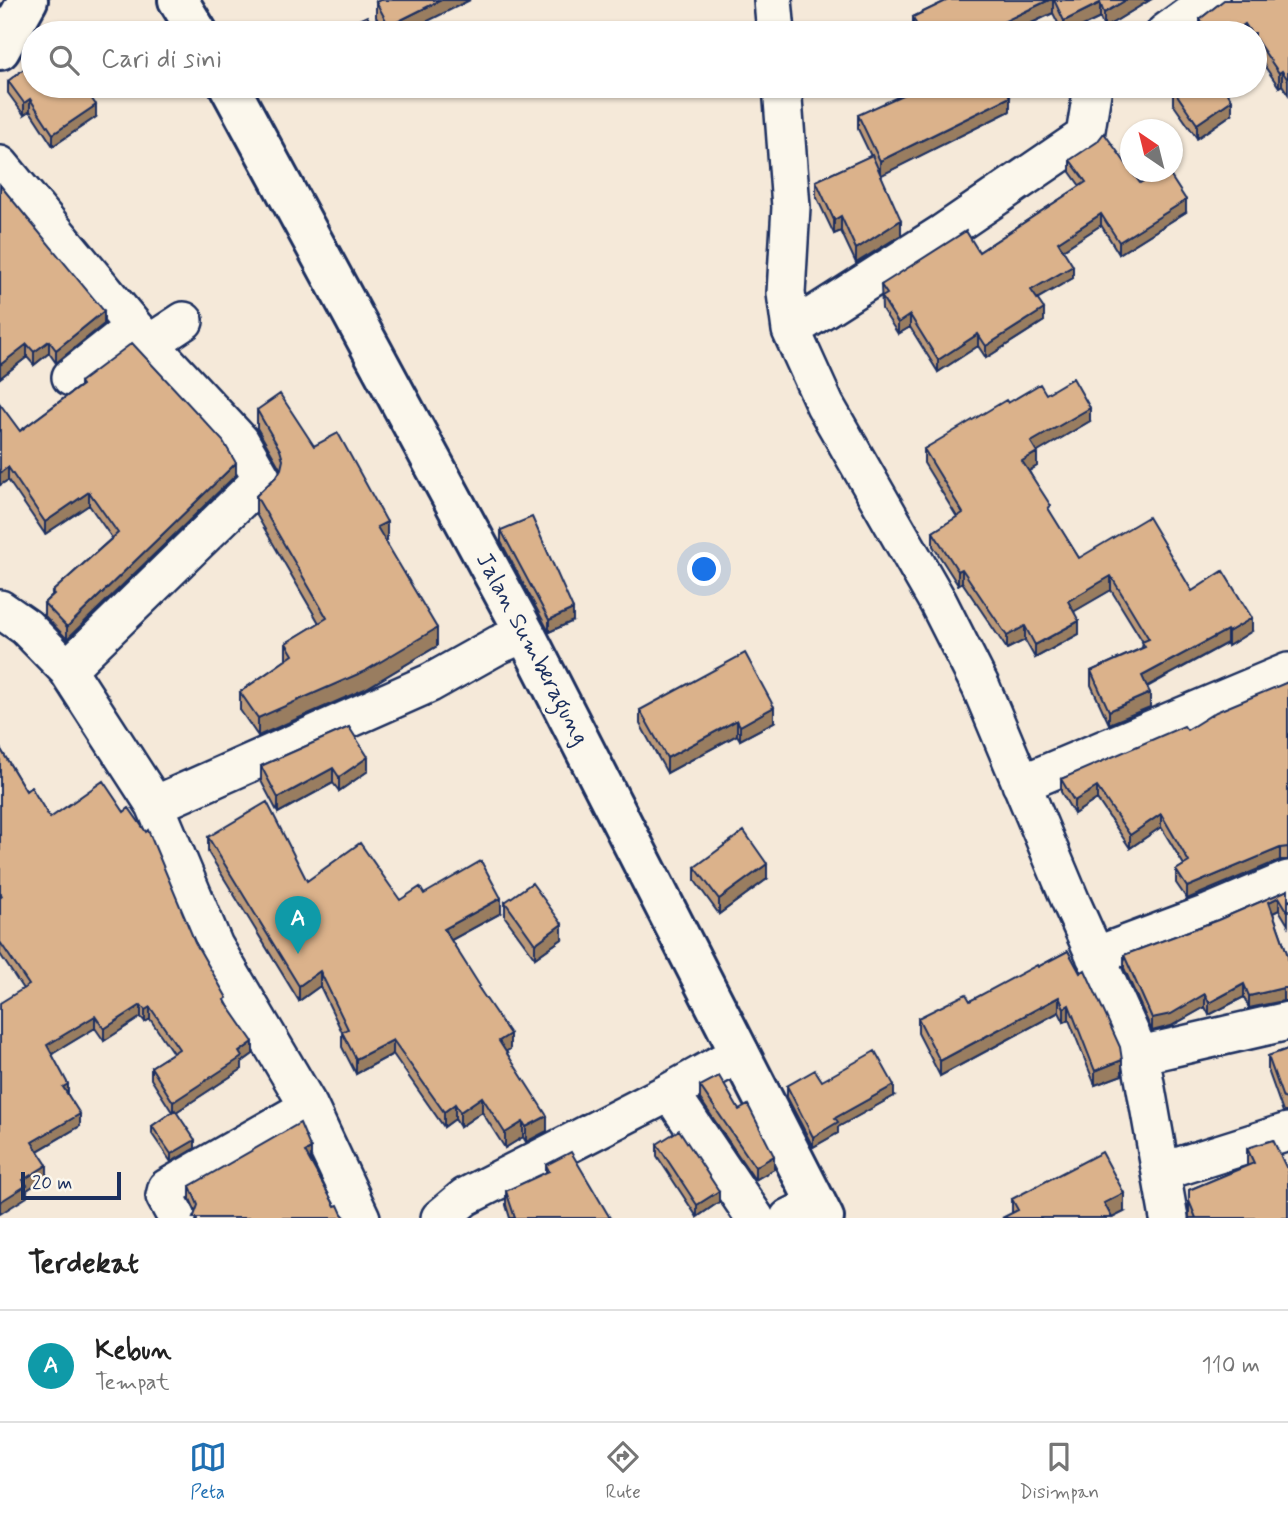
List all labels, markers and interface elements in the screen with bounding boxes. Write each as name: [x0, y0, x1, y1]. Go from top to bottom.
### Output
search box: [21, 21, 1267, 98]
icon: search: [45, 41, 83, 79]
text: Cari di sini: [101, 43, 222, 77]
north arrow: [1120, 119, 1183, 182]
street label: Jalan Sumberagung: [466, 547, 596, 752]
your location: [687, 552, 721, 586]
pin: A: [275, 896, 321, 954]
scale bar: [21, 1169, 121, 1201]
text: 20 m: [32, 1171, 72, 1196]
text: Terdekat: [28, 1244, 139, 1283]
text: Kebun: [95, 1334, 171, 1368]
text: A: [43, 1351, 59, 1381]
text: 110 m: [1201, 1351, 1260, 1381]
text: Tempat: [95, 1368, 169, 1398]
tab: Peta: [189, 1438, 227, 1505]
tab: Rute: [604, 1438, 642, 1505]
tab: Disimpan: [1020, 1438, 1099, 1505]

